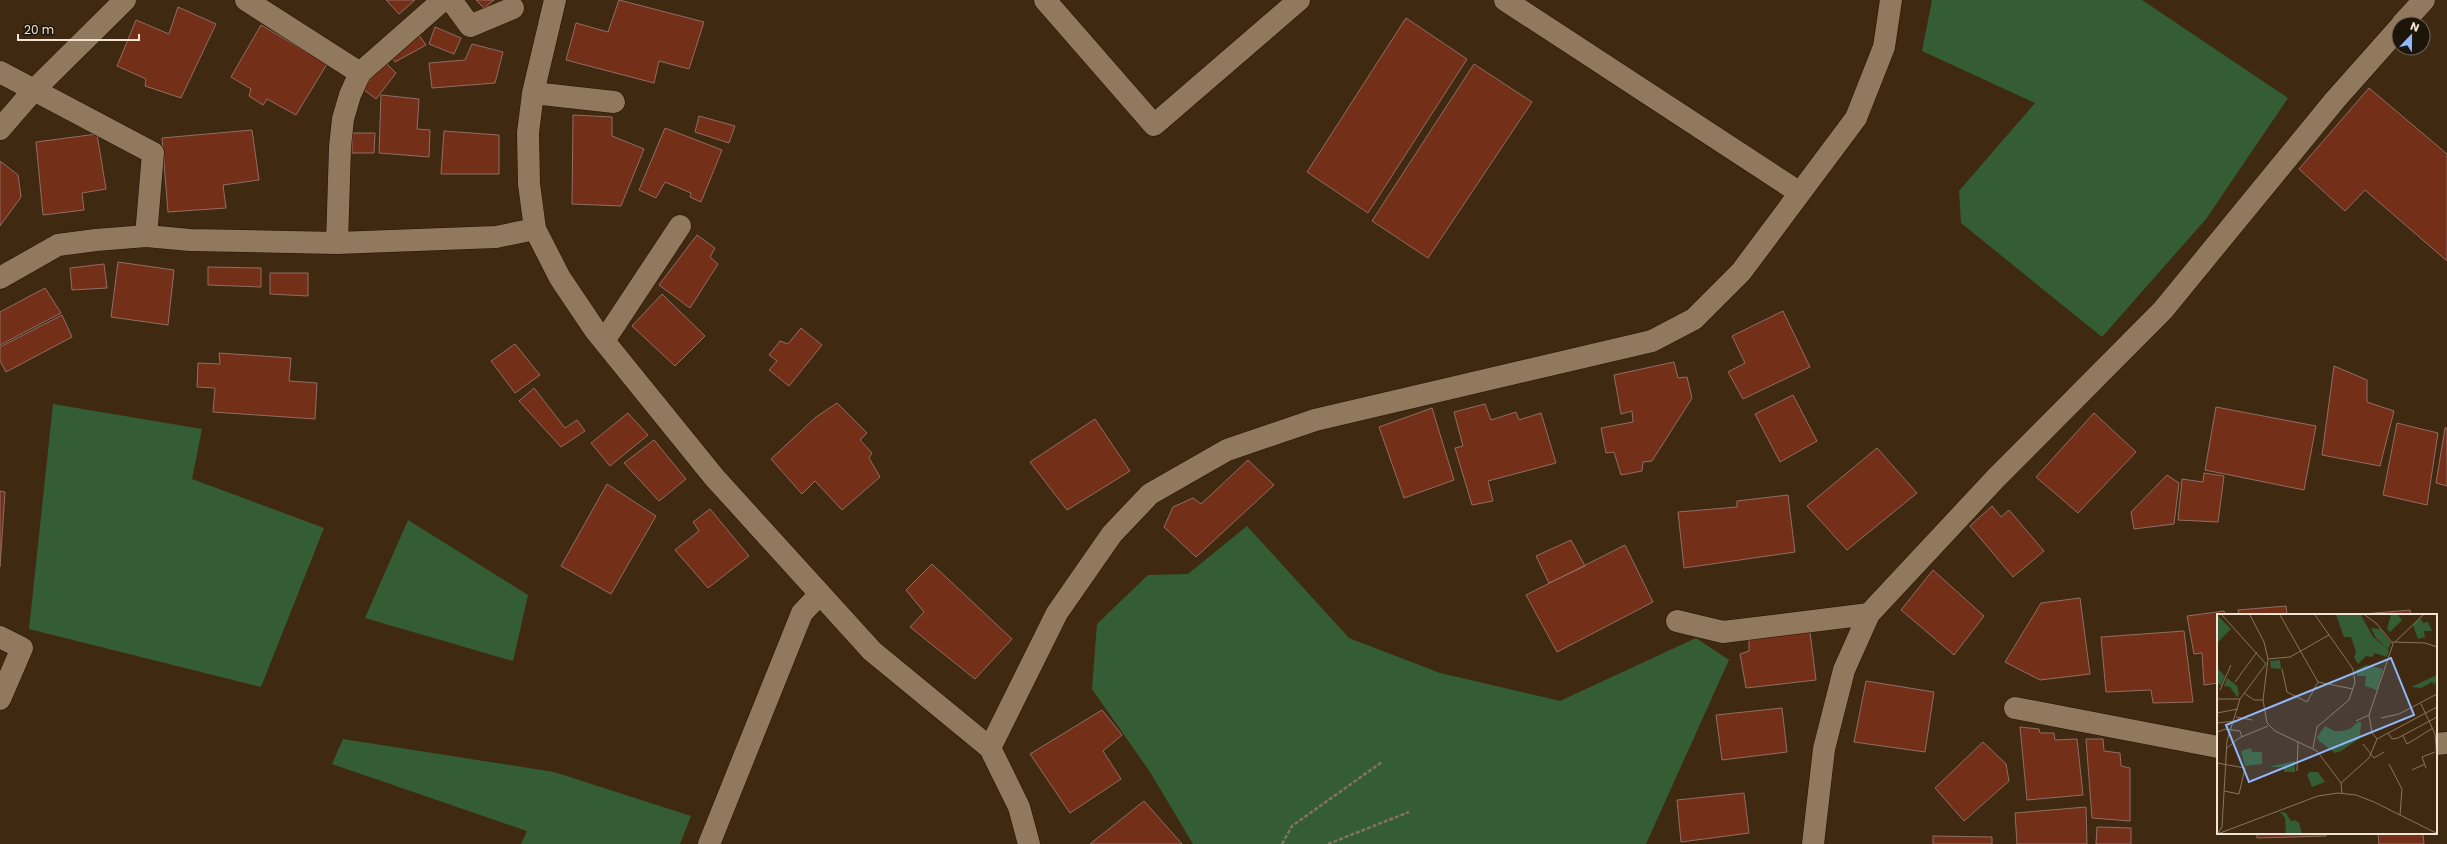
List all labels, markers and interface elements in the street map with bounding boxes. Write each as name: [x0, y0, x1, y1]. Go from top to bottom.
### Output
scale bar: [18, 16, 139, 42]
north arrow: [2391, 16, 2431, 56]
text: N: [2408, 18, 2422, 36]
text: 20 m: [24, 21, 54, 38]
inset map: [2217, 614, 2437, 834]

